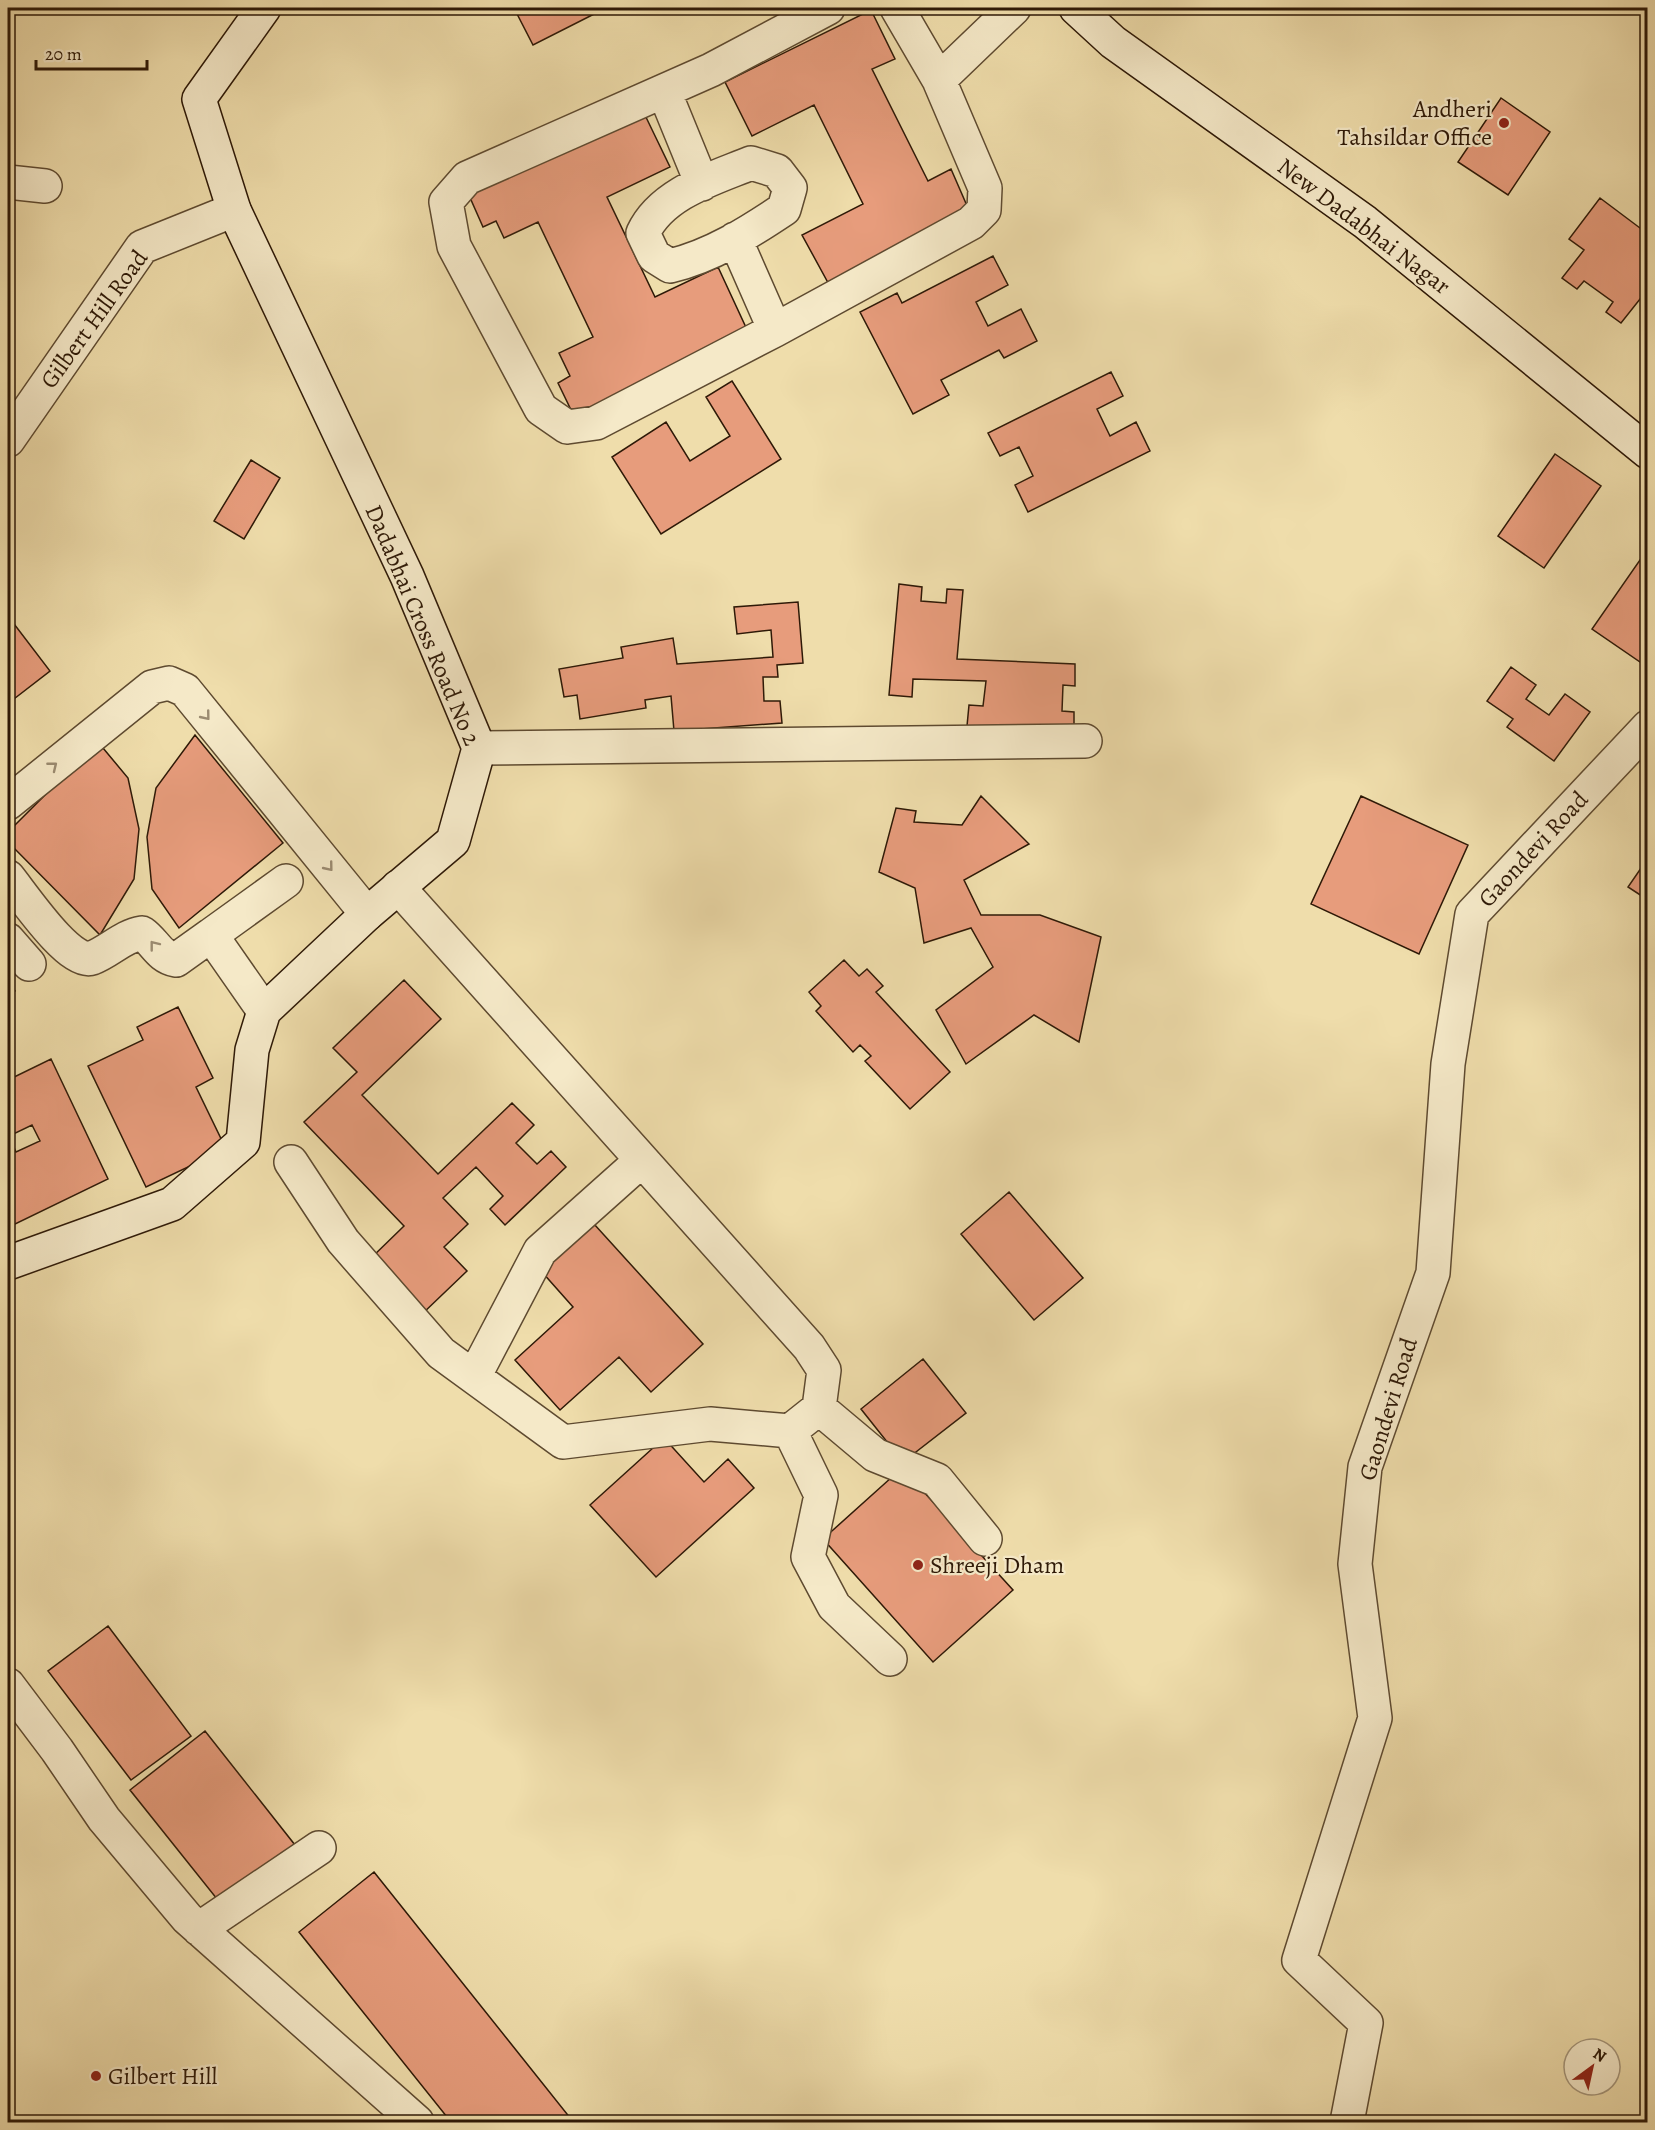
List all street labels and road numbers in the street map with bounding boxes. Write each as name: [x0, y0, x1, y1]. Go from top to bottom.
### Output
street label: New Dadabhai Nagar: [1271, 150, 1457, 302]
street label: Gilbert Hill Road: [33, 243, 155, 395]
street label: Dadabhai Cross Road No 2: [358, 500, 488, 750]
street label: Gaondevi Road: [1471, 784, 1595, 914]
street label: Gaondevi Road: [1351, 1334, 1425, 1484]

